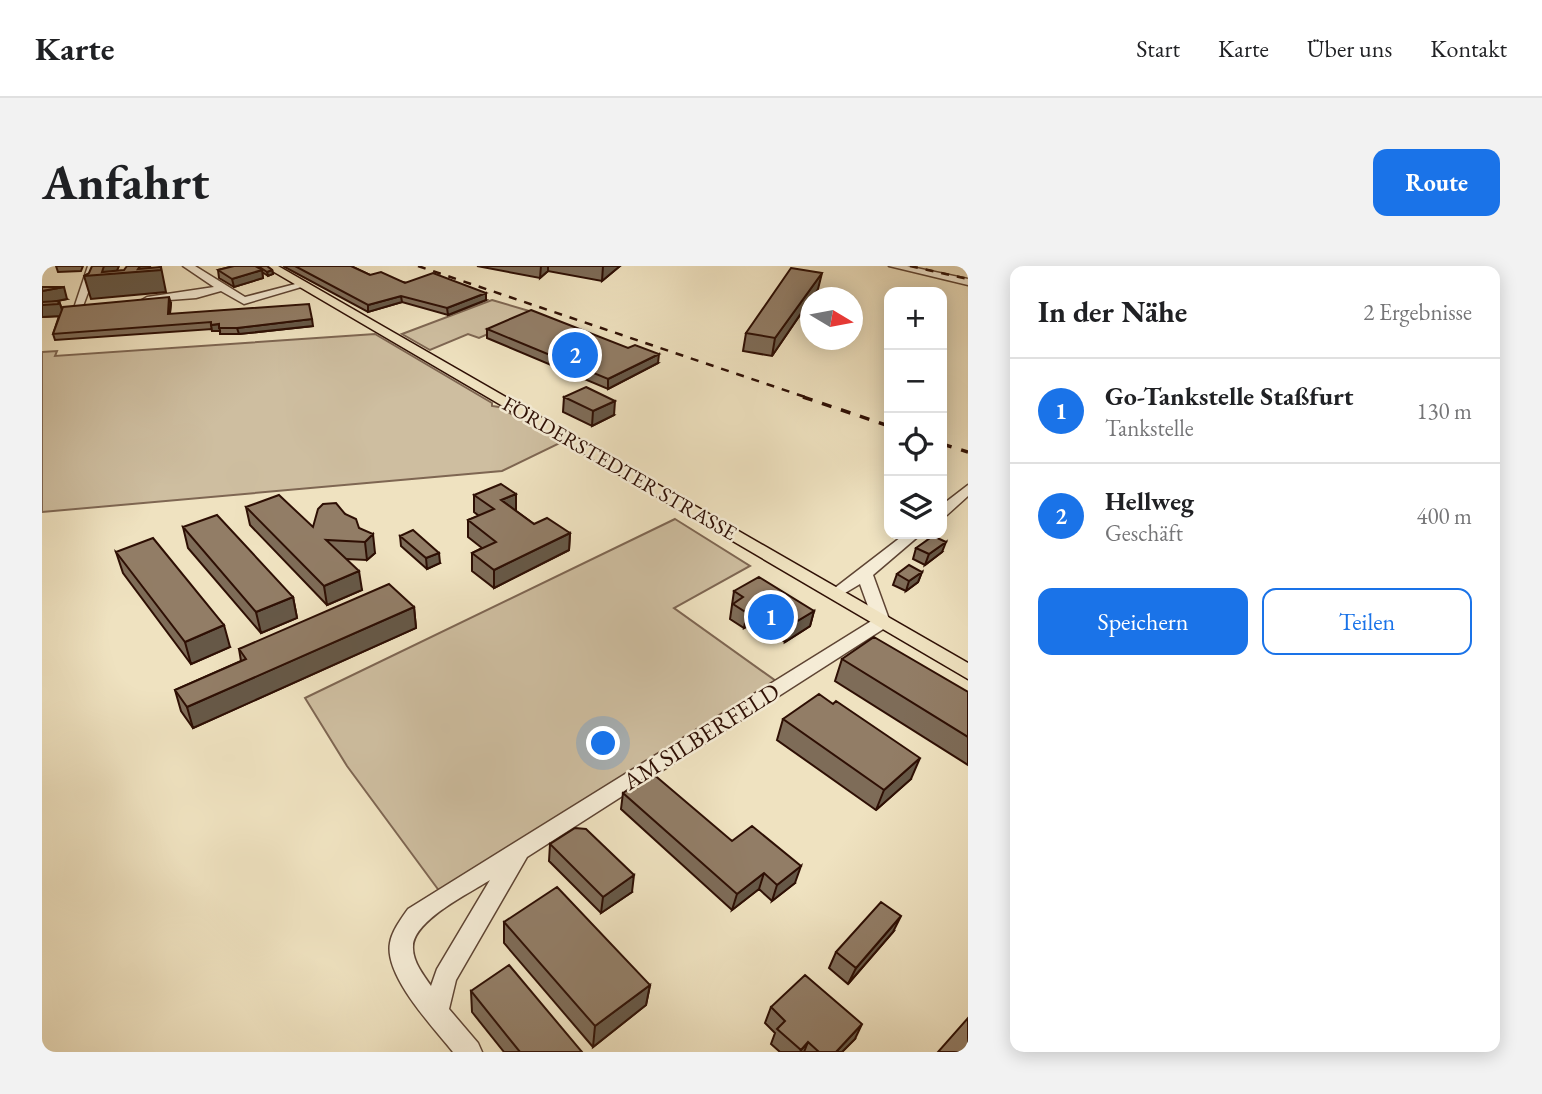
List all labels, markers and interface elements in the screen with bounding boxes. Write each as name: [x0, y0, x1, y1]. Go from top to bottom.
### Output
text: Karte: [35, 27, 114, 70]
text: Start: [1136, 33, 1180, 64]
text: Karte: [1218, 33, 1269, 64]
text: Über uns: [1307, 33, 1392, 64]
text: Kontakt: [1430, 33, 1507, 64]
button: Route: [1373, 149, 1500, 216]
text: Anfahrt: [42, 150, 209, 214]
north arrow: [800, 287, 863, 350]
map controls: [884, 287, 947, 539]
button: +: [884, 287, 947, 350]
text: In der Nähe: [1038, 292, 1187, 331]
text: 2 Ergebnisse: [1363, 297, 1472, 327]
pin: 2: [552, 329, 598, 381]
button: −: [884, 350, 947, 413]
text: Go-Tankstelle Staßfurt: [1105, 379, 1354, 413]
street label: FÖRDERSTEDTER STRASSE: [498, 390, 742, 546]
text: 1: [1055, 396, 1067, 426]
text: 130 m: [1416, 396, 1472, 426]
button: locate: [884, 413, 947, 476]
text: Tankstelle: [1105, 413, 1194, 443]
button: layers: [884, 476, 947, 539]
text: Hellweg: [1105, 484, 1194, 518]
text: 2: [1055, 501, 1067, 531]
text: 400 m: [1416, 501, 1472, 531]
text: Geschäft: [1105, 518, 1183, 548]
button: Speichern: [1038, 588, 1248, 655]
button: Teilen: [1262, 588, 1472, 655]
pin: 1: [748, 591, 794, 643]
street label: AM SILBERFELD: [616, 675, 785, 797]
your location: [586, 726, 620, 760]

